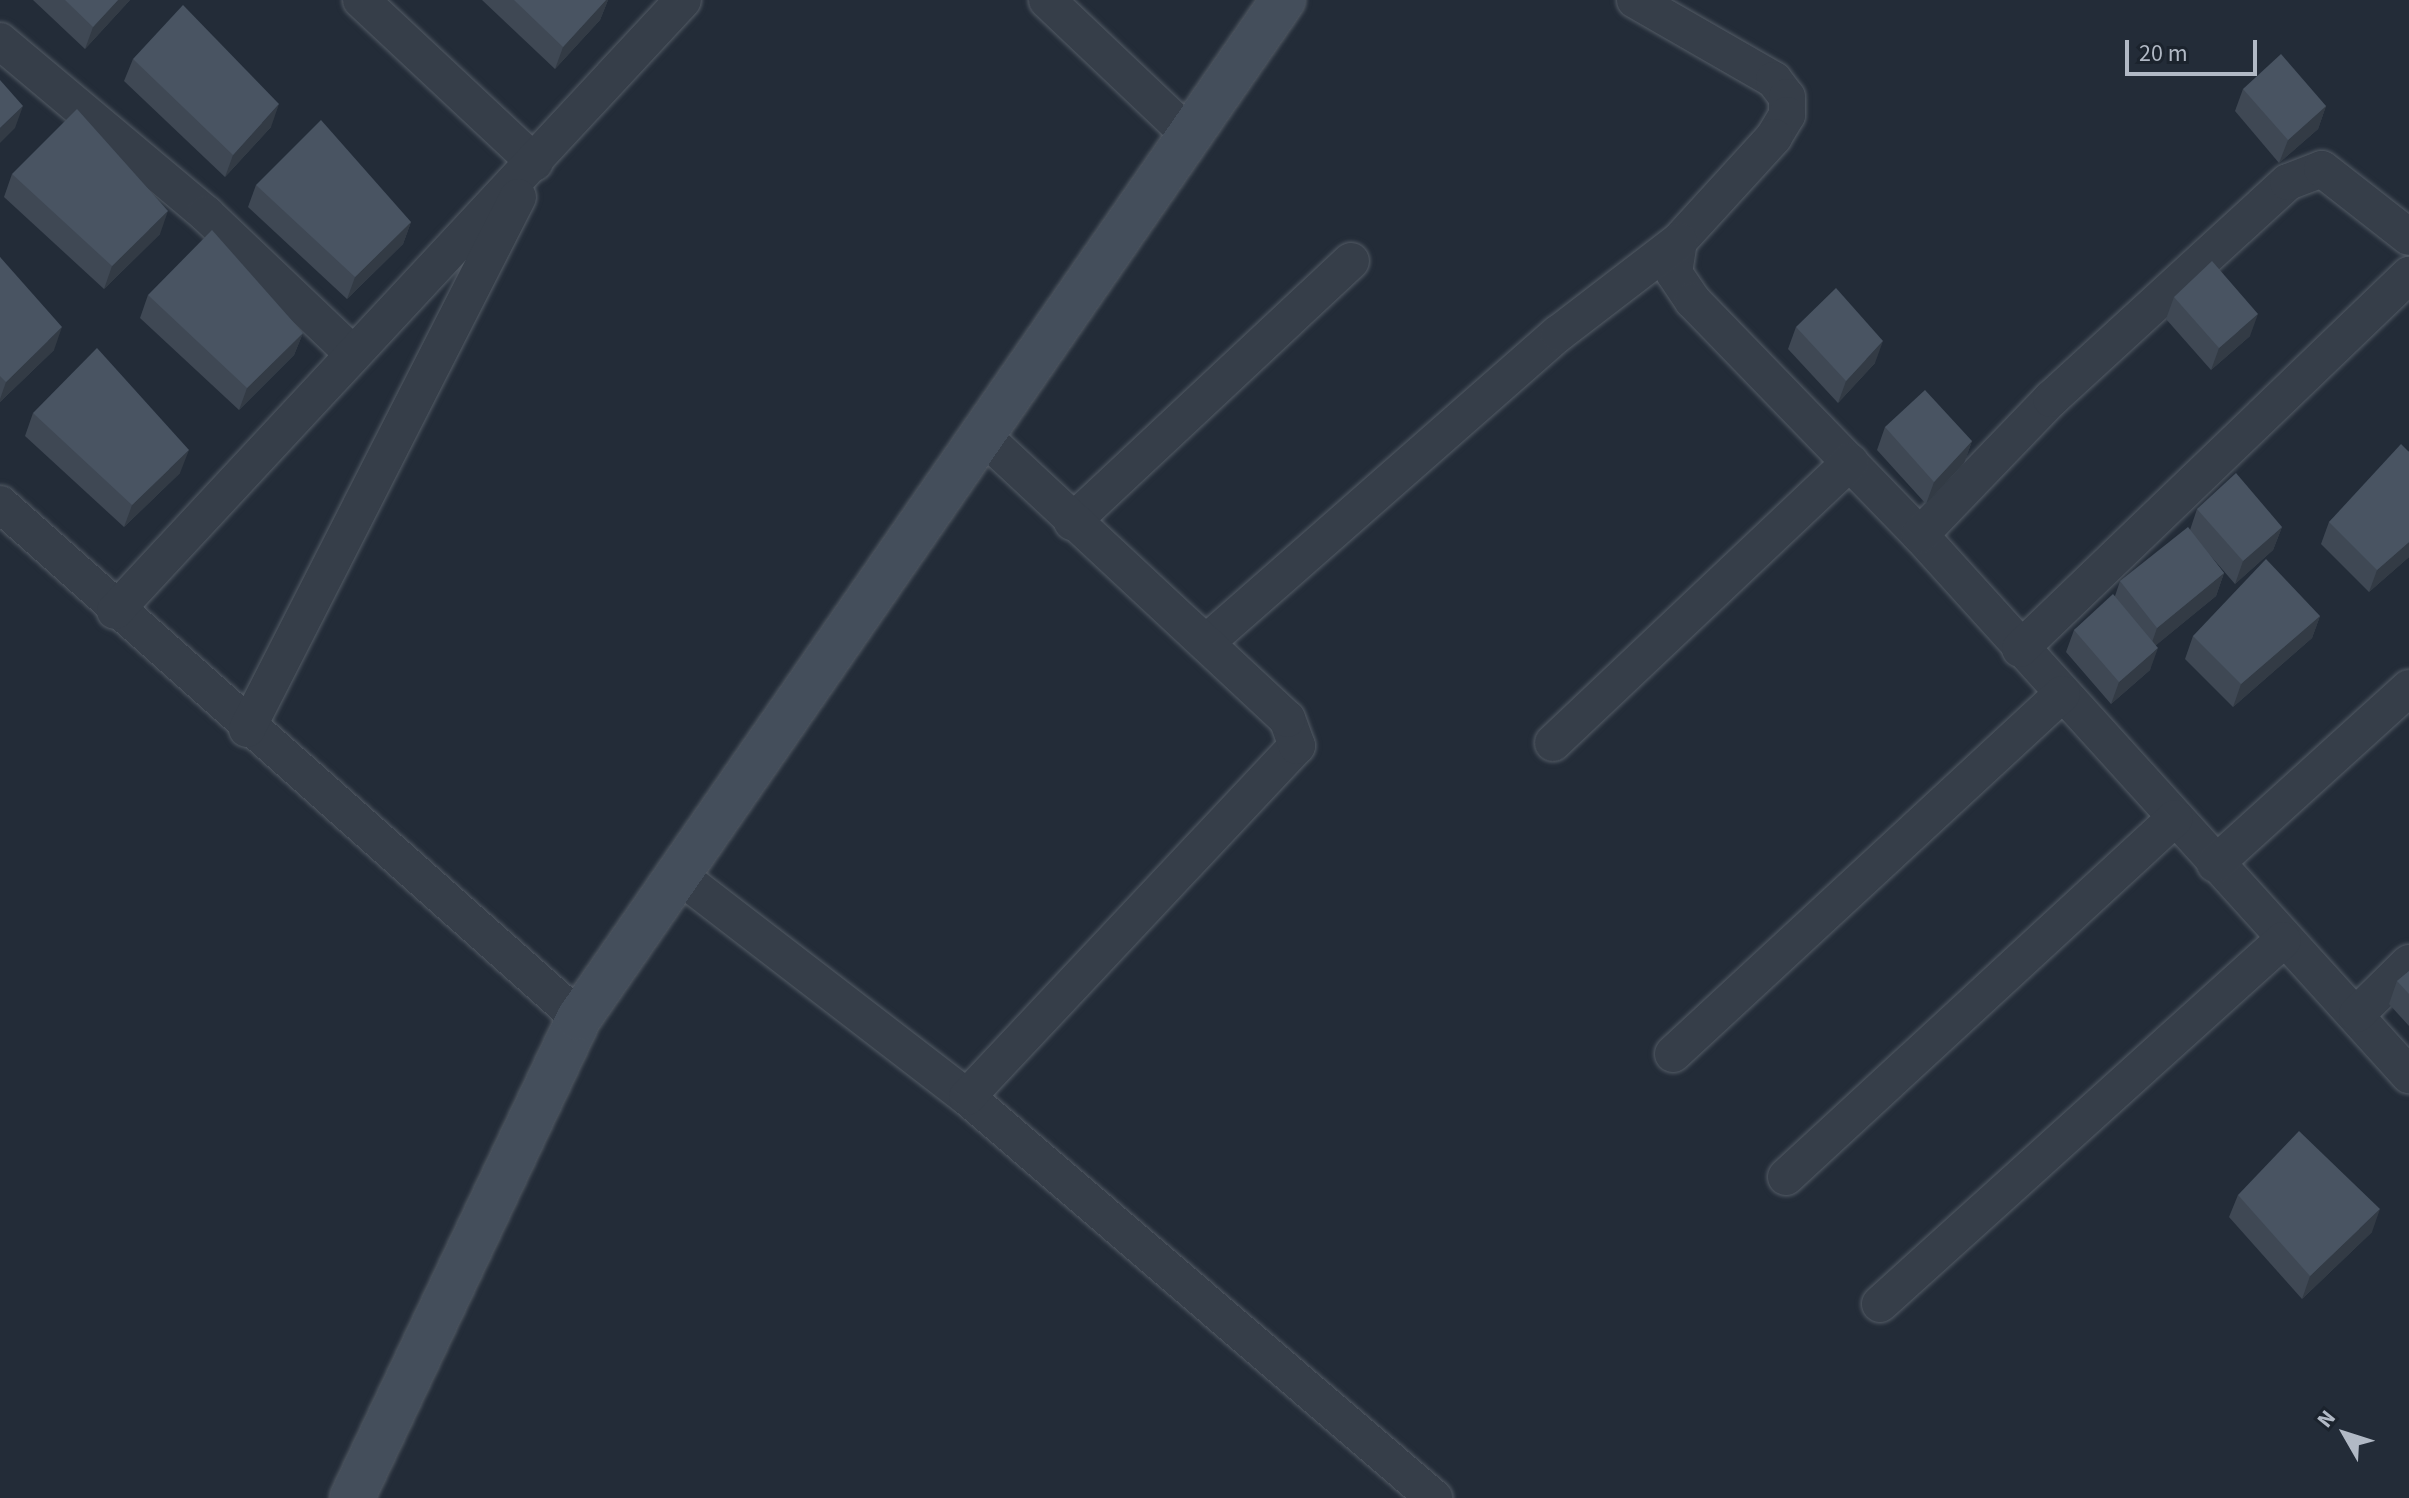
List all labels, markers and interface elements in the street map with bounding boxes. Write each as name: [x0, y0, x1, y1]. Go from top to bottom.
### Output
scale bar: [2129, 24, 2261, 74]
text: 20 m: [2139, 36, 2188, 71]
north arrow: [2305, 1394, 2385, 1474]
text: N: [2309, 1403, 2343, 1435]

